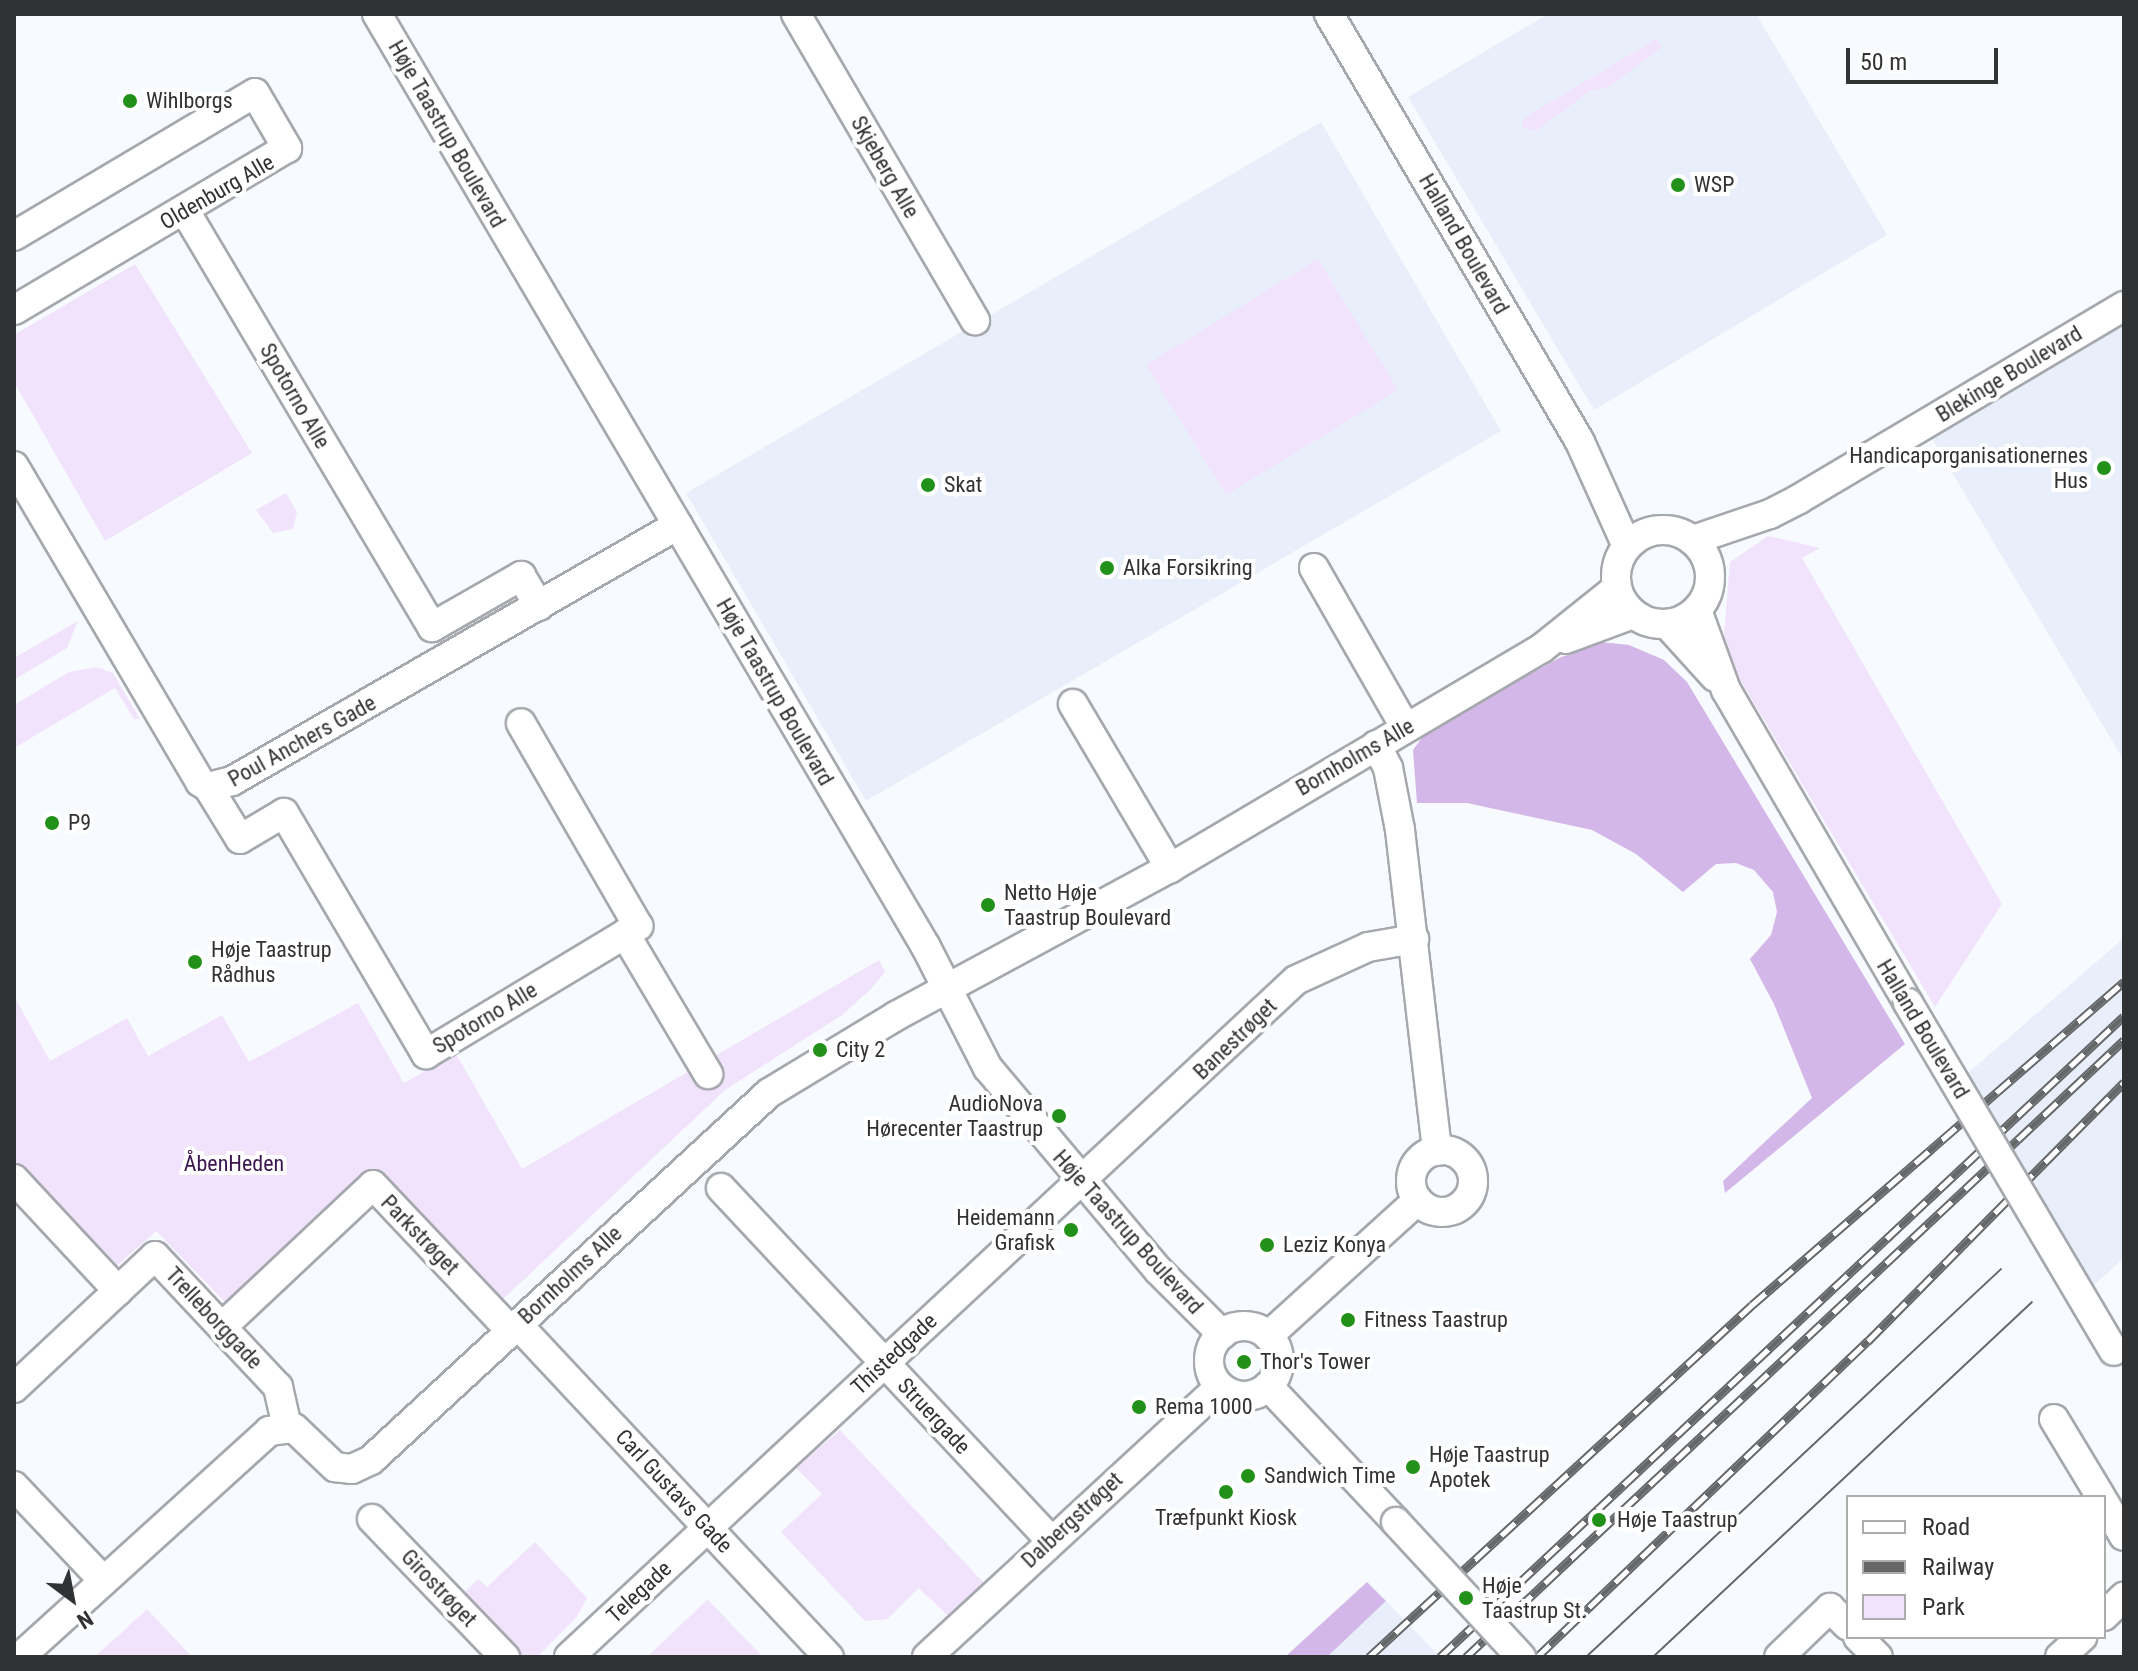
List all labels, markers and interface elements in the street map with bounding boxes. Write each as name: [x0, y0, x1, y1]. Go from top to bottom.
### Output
scale bar: [1850, 32, 2002, 82]
street label: Høje Taastrup Boulevard: [383, 36, 511, 232]
text: 50 m: [1860, 48, 1907, 76]
place label: Wihlborgs: [146, 88, 233, 114]
marker: Wihlborgs: [121, 92, 139, 110]
street label: Skjeberg Alle: [845, 111, 925, 223]
street label: Oldenburg Alle: [155, 149, 279, 235]
street label: Halland Boulevard: [1413, 169, 1515, 319]
place label: WSP: [1694, 172, 1734, 198]
marker: WSP: [1669, 176, 1687, 194]
street label: Blekinge Boulevard: [1931, 320, 2087, 428]
street label: Spotorno Alle: [254, 339, 336, 453]
place label: Handicaporganisationernes Hus: [1849, 442, 2088, 494]
marker: Handicaporganisationernes Hus: [2095, 459, 2113, 477]
place label: Skat: [944, 472, 982, 498]
marker: Skat: [919, 476, 937, 494]
place label: Alka Forsikring: [1123, 555, 1253, 581]
marker: Alka Forsikring: [1098, 559, 1116, 577]
street label: Høje Taastrup Boulevard: [711, 594, 839, 790]
street label: Poul Anchers Gade: [224, 690, 380, 792]
street label: Bornholms Alle: [1291, 713, 1419, 801]
place label: P9: [68, 810, 91, 836]
marker: P9: [43, 814, 61, 832]
place label: Netto Høje Taastrup Boulevard: [1004, 879, 1171, 930]
marker: Netto Høje Taastrup Boulevard: [979, 896, 997, 914]
place label: Høje Taastrup Rådhus: [211, 936, 332, 988]
marker: Høje Taastrup Rådhus: [186, 953, 204, 971]
street label: Halland Boulevard: [1871, 955, 1975, 1103]
street label: Spotorno Alle: [428, 977, 542, 1059]
street label: Banestrøget: [1188, 993, 1282, 1085]
place label: City 2: [836, 1037, 885, 1063]
marker: City 2: [811, 1041, 829, 1059]
place label: AudioNova Hørecenter Taastrup: [866, 1090, 1043, 1142]
marker: AudioNova Hørecenter Taastrup: [1050, 1107, 1068, 1125]
street label: Høje Taastrup Boulevard: [1047, 1144, 1209, 1320]
park label: ÅbenHeden: [184, 1151, 284, 1177]
street label: Parkstrøget: [375, 1189, 465, 1281]
place label: Heidemann Grafisk: [956, 1204, 1055, 1256]
street label: Bornholms Alle: [513, 1220, 627, 1330]
marker: Heidemann Grafisk: [1062, 1221, 1080, 1239]
place label: Leziz Konya: [1283, 1232, 1386, 1258]
marker: Leziz Konya: [1258, 1236, 1276, 1254]
street label: Trelleborggade: [160, 1262, 268, 1374]
place label: Fitness Taastrup: [1364, 1307, 1508, 1333]
street label: Thistedgade: [846, 1308, 942, 1400]
marker: Fitness Taastrup: [1339, 1311, 1357, 1329]
place label: Thor's Tower: [1260, 1349, 1371, 1375]
marker: Thor's Tower: [1235, 1353, 1253, 1371]
street label: Struergade: [892, 1372, 976, 1460]
place label: Rema 1000: [1155, 1394, 1253, 1420]
marker: Rema 1000: [1130, 1398, 1148, 1416]
street label: Carl Gustavs Gade: [610, 1424, 738, 1558]
place label: Høje Taastrup Apotek: [1429, 1441, 1550, 1492]
marker: Høje Taastrup Apotek: [1404, 1458, 1422, 1476]
place label: Sandwich Time: [1264, 1463, 1396, 1489]
street label: Dalbergstrøget: [1016, 1467, 1128, 1573]
marker: Sandwich Time: [1239, 1467, 1257, 1485]
marker: Træfpunkt Kiosk: [1217, 1483, 1235, 1501]
legend: [1846, 1495, 2106, 1639]
place label: Træfpunkt Kiosk: [1155, 1505, 1297, 1531]
place label: Høje Taastrup: [1617, 1507, 1738, 1533]
marker: Høje Taastrup: [1588, 1509, 1610, 1531]
text: Road: [1922, 1513, 1970, 1541]
street label: Girostrøget: [396, 1544, 482, 1632]
text: Railway: [1922, 1553, 1994, 1581]
street label: Telegade: [601, 1556, 677, 1628]
north arrow: [32, 1559, 112, 1639]
place label: Høje Taastrup St.: [1482, 1572, 1587, 1624]
marker: Høje Taastrup St.: [1457, 1589, 1475, 1607]
text: Park: [1922, 1593, 1965, 1621]
text: N: [73, 1606, 97, 1634]

